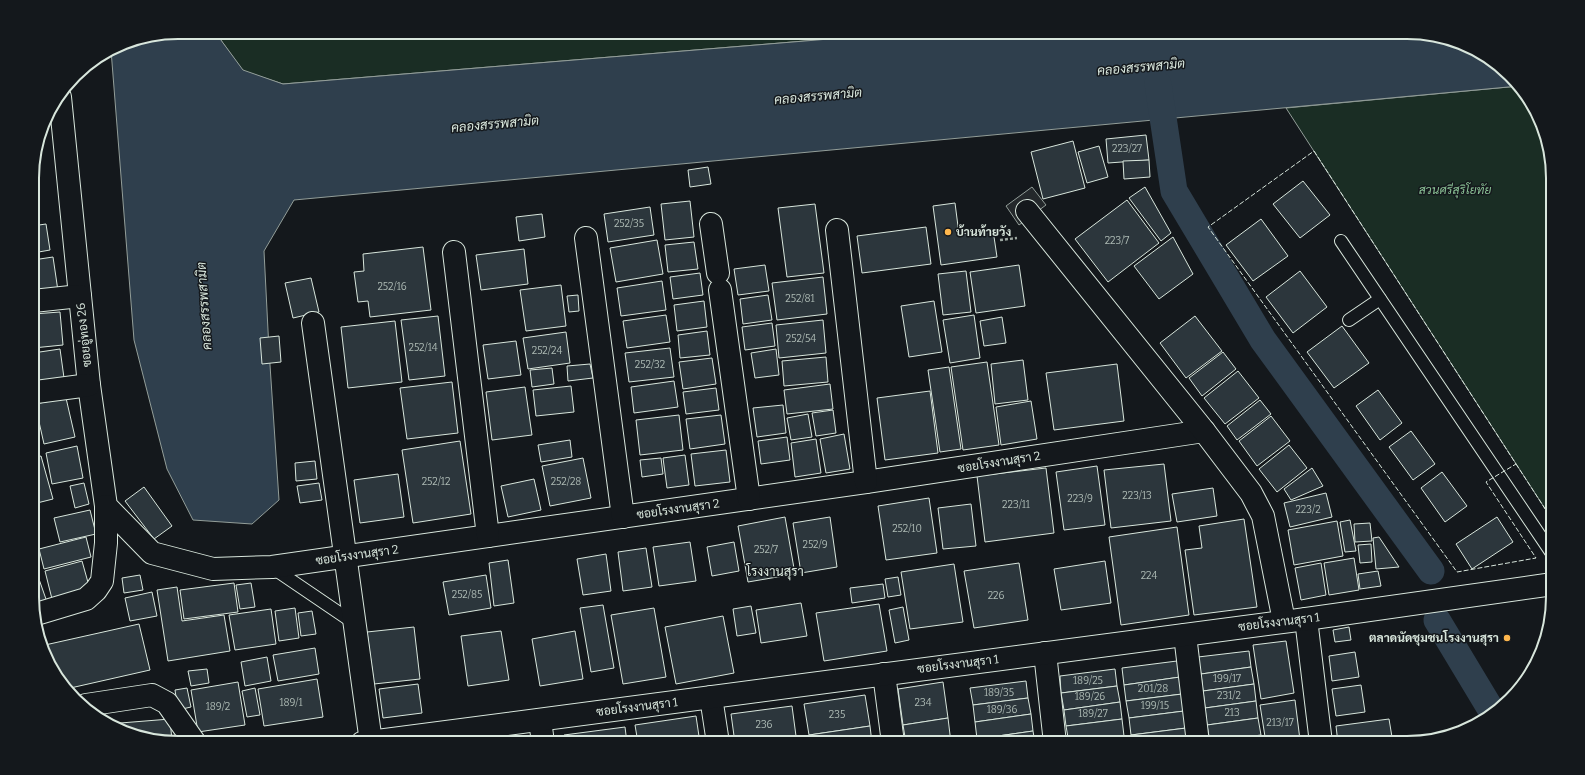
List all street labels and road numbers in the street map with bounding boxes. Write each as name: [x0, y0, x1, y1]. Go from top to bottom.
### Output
street label: ซอยอู่ทอง 26: [74, 302, 95, 368]
street label: ซอยโรงงานสุรา 2: [956, 448, 1042, 477]
street label: ซอยโรงงานสุรา 2: [636, 495, 721, 524]
street label: ซอยโรงงานสุรา 2: [315, 541, 400, 570]
street label: ซอยโรงงานสุรา 1: [1237, 609, 1321, 636]
street label: ซอยโรงงานสุรา 1: [916, 651, 1000, 678]
street label: ซอยโรงงานสุรา 1: [595, 694, 679, 721]

